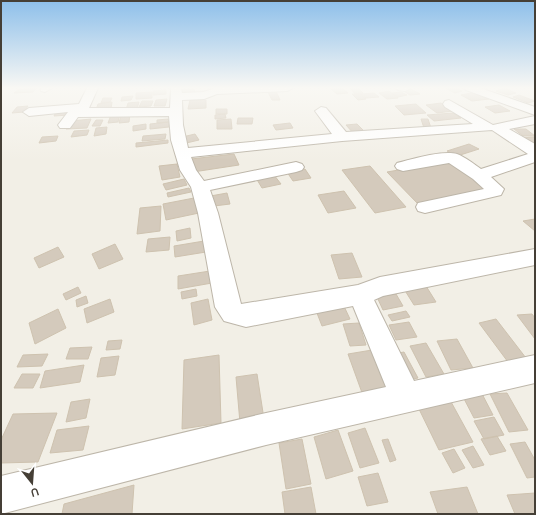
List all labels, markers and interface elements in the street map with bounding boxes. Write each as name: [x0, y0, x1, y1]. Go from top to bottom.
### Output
north arrow: [12, 463, 52, 503]
text: U: [29, 485, 41, 500]

